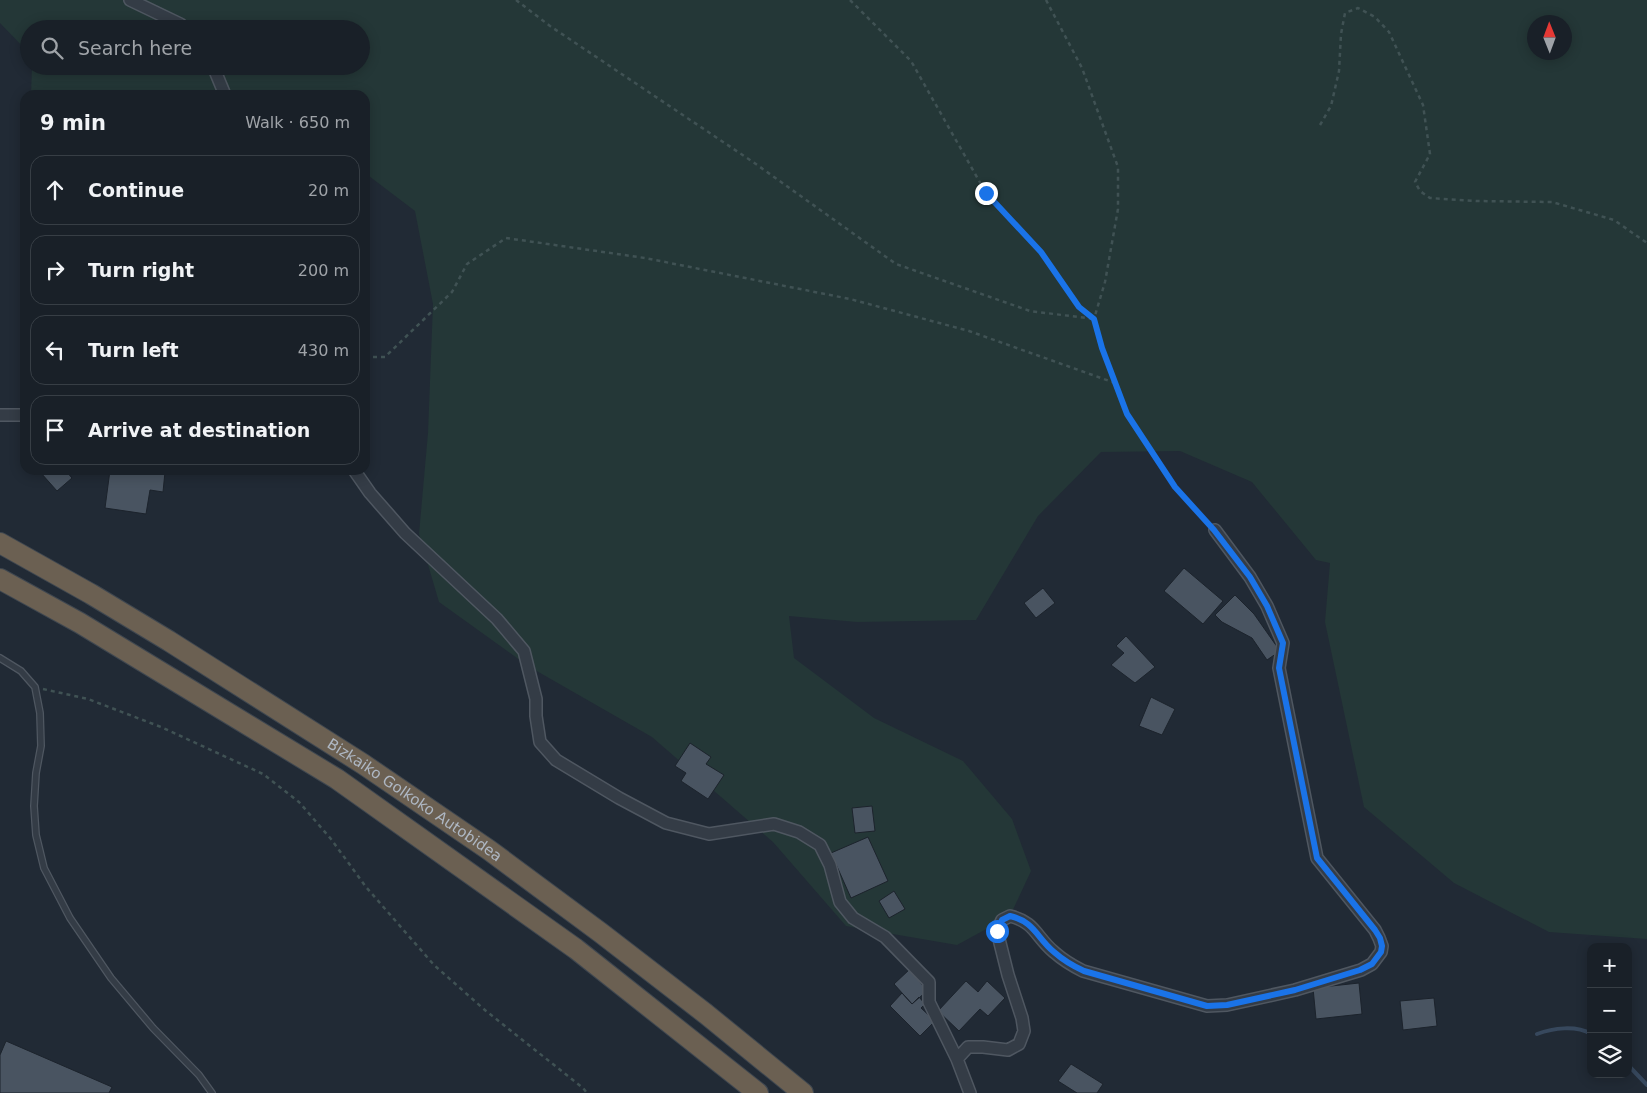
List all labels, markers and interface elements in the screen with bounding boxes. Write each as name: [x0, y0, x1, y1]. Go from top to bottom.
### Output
north arrow: [1527, 15, 1572, 60]
search box: [20, 20, 370, 75]
icon: search: [38, 34, 66, 62]
text: Search here: [78, 37, 192, 59]
text: 9 min: [40, 111, 106, 135]
text: Walk · 650 m: [245, 113, 350, 132]
icon: ahead: [41, 176, 69, 204]
text: Continue: [88, 179, 184, 201]
text: 20 m: [308, 181, 349, 200]
route end: [975, 182, 998, 205]
icon: right: [41, 256, 69, 284]
text: Turn right: [88, 259, 194, 281]
text: 200 m: [298, 261, 349, 280]
icon: left: [41, 336, 69, 364]
text: Turn left: [88, 339, 179, 361]
text: 430 m: [298, 341, 349, 360]
icon: arrive: [41, 416, 69, 444]
text: Arrive at destination: [88, 419, 310, 441]
street label: Bizkaiko Golkoko Autobidea: [324, 735, 506, 866]
route start: [986, 920, 1009, 943]
map controls: [1587, 943, 1632, 1078]
button: +: [1587, 943, 1632, 988]
button: −: [1587, 988, 1632, 1033]
button: layers: [1587, 1033, 1632, 1078]

